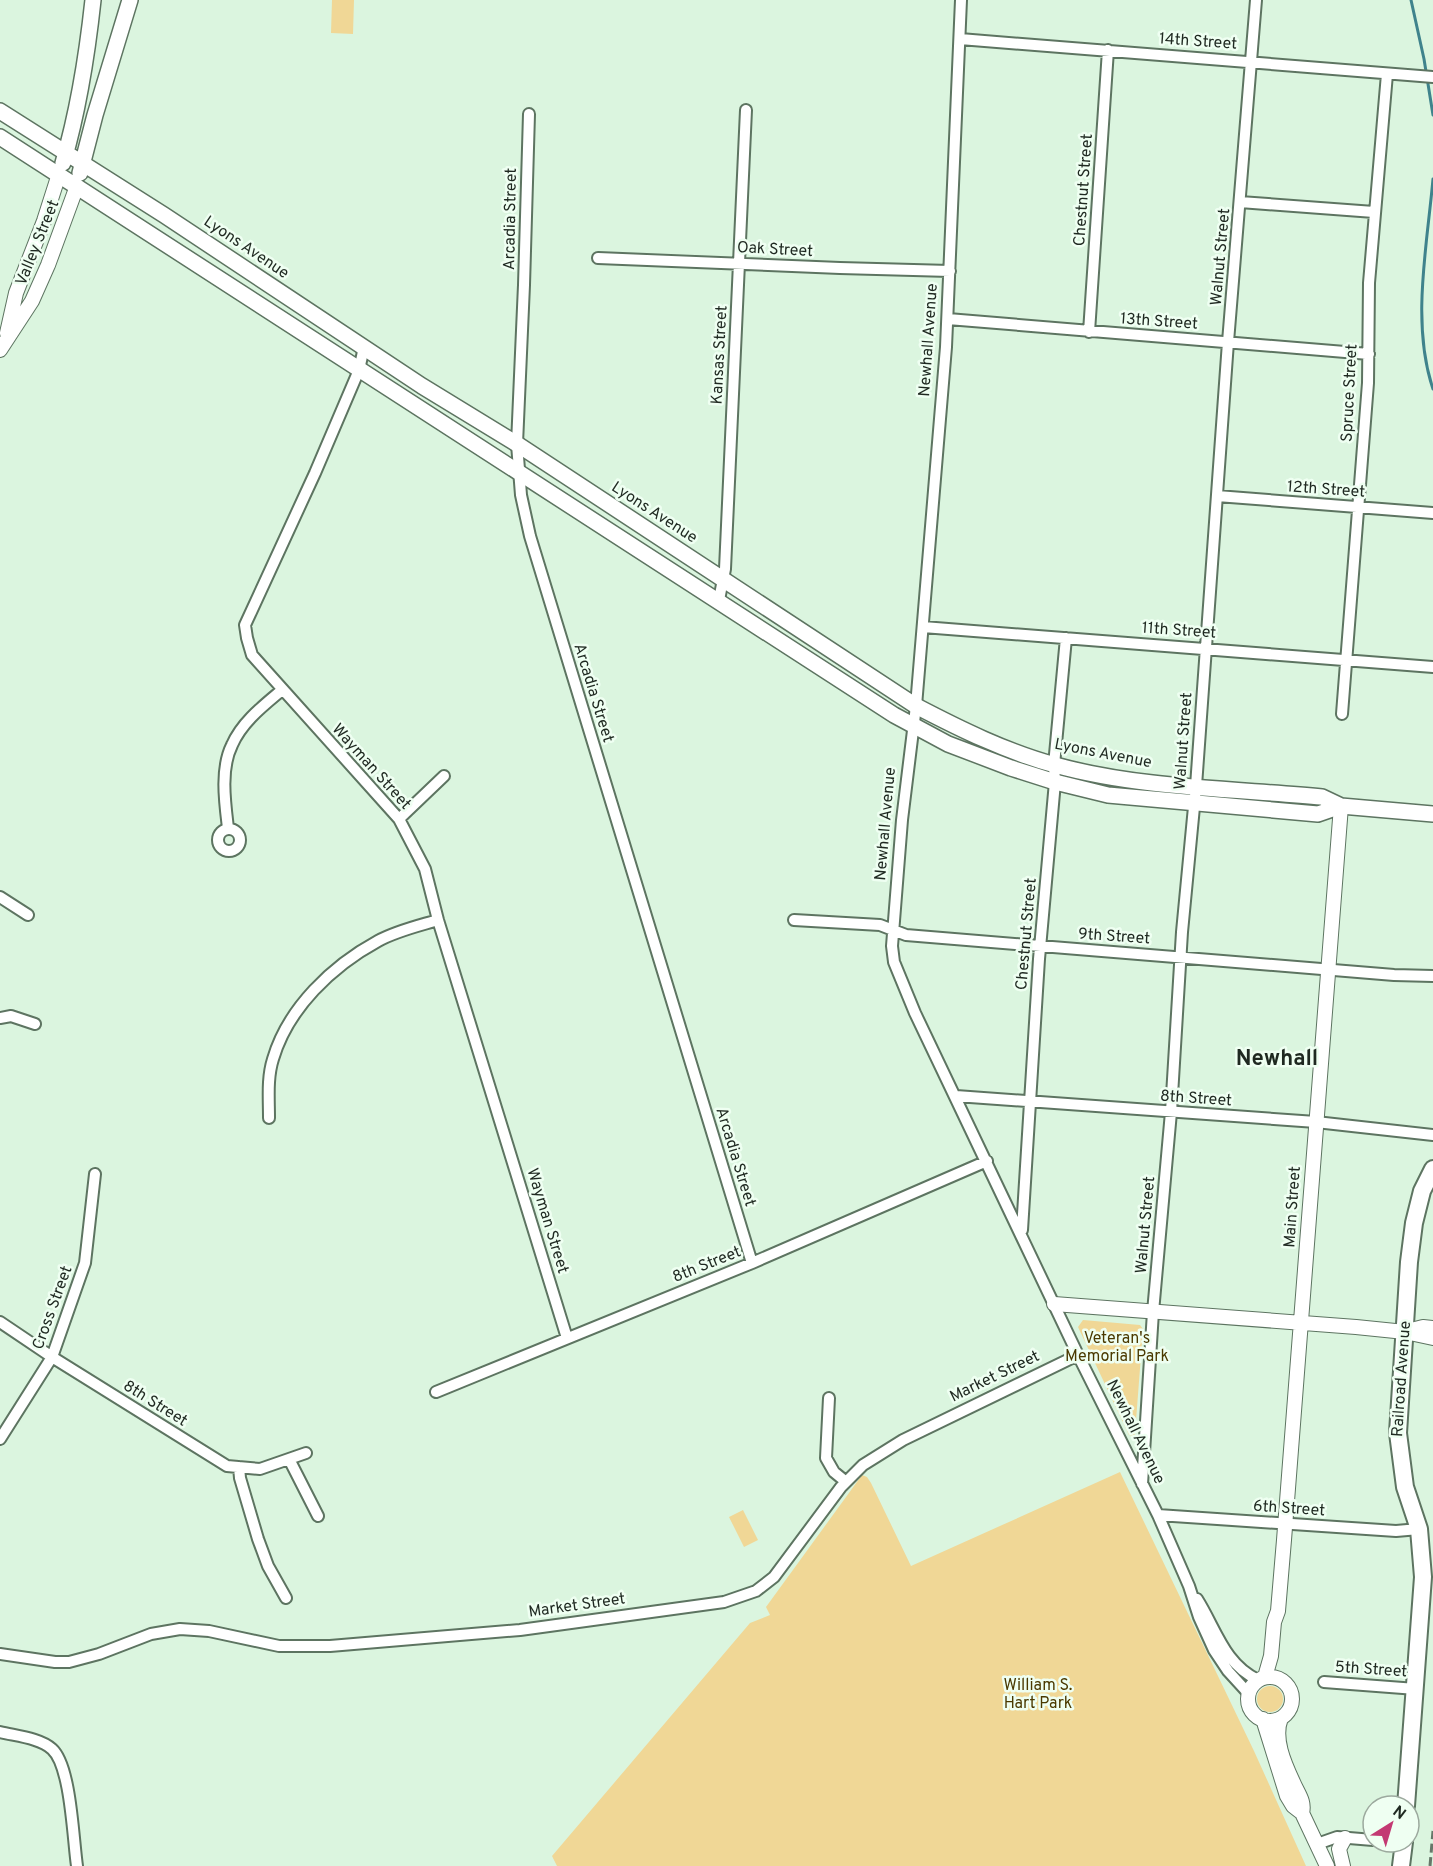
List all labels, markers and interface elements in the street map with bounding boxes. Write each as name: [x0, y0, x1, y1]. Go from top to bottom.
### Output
street label: 14th Street: [1158, 29, 1238, 55]
street label: Chestnut Street: [1070, 133, 1098, 247]
street label: Arcadia Street: [500, 168, 522, 270]
street label: Valley Street: [12, 197, 64, 289]
street label: Walnut Street: [1207, 208, 1235, 306]
street label: Lyons Avenue: [200, 212, 292, 284]
street label: Oak Street: [736, 238, 814, 262]
street label: Newhall Avenue: [915, 283, 943, 397]
street label: Kansas Street: [707, 305, 733, 405]
street label: 13th Street: [1119, 309, 1199, 335]
street label: Spruce Street: [1337, 343, 1363, 443]
street label: 12th Street: [1286, 477, 1366, 503]
street label: Lyons Avenue: [607, 478, 701, 548]
street label: 11th Street: [1141, 618, 1217, 644]
street label: Arcadia Street: [568, 641, 618, 745]
street label: Walnut Street: [1171, 692, 1197, 790]
street label: Wayman Street: [327, 720, 415, 814]
street label: Lyons Avenue: [1053, 735, 1153, 773]
street label: Newhall Avenue: [871, 766, 901, 882]
street label: Chestnut Street: [1012, 877, 1042, 991]
street label: 9th Street: [1077, 925, 1151, 949]
district label: Newhall: [1236, 1046, 1318, 1073]
street label: 8th Street: [1159, 1087, 1233, 1111]
street label: Arcadia Street: [710, 1105, 760, 1209]
street label: Wayman Street: [521, 1166, 573, 1276]
street label: Main Street: [1280, 1166, 1306, 1248]
street label: Walnut Street: [1132, 1176, 1160, 1274]
street label: 8th Street: [670, 1242, 744, 1288]
street label: Cross Street: [29, 1263, 77, 1353]
street label: Railroad Avenue: [1388, 1320, 1416, 1438]
park label: Veteran's Memorial Park: [1065, 1329, 1169, 1367]
street label: Market Street: [947, 1347, 1043, 1407]
street label: 8th Street: [119, 1376, 191, 1432]
street label: Newhall Avenue: [1101, 1376, 1169, 1488]
street label: 6th Street: [1252, 1497, 1326, 1521]
street label: Market Street: [527, 1589, 627, 1623]
street label: 5th Street: [1334, 1657, 1408, 1683]
park label: William S. Hart Park: [1004, 1676, 1072, 1714]
north arrow: [1361, 1794, 1421, 1854]
text: N: [1388, 1802, 1409, 1825]

